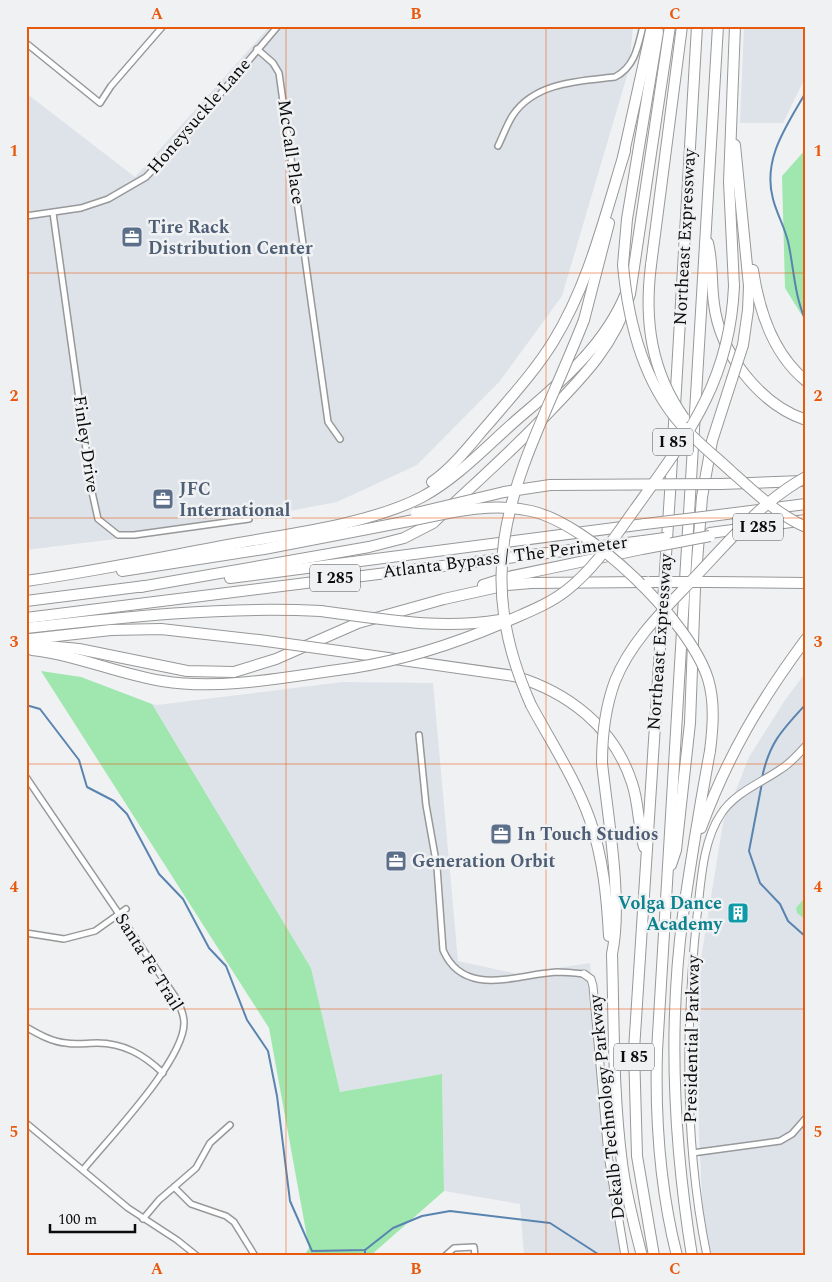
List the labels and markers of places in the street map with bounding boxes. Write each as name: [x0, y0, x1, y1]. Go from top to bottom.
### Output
place label: Tire Rack Distribution Center: [148, 214, 313, 262]
office icon: Tire Rack Distribution Center: [120, 225, 144, 249]
place label: JFC International: [179, 476, 290, 524]
office icon: JFC International: [151, 487, 175, 511]
place label: In Touch Studios: [517, 821, 659, 848]
office icon: In Touch Studios: [489, 822, 513, 846]
place label: Generation Orbit: [412, 848, 556, 875]
office icon: Generation Orbit: [384, 849, 408, 873]
place label: Volga Dance Academy: [618, 890, 723, 938]
building icon: Volga Dance Academy: [726, 901, 750, 925]

